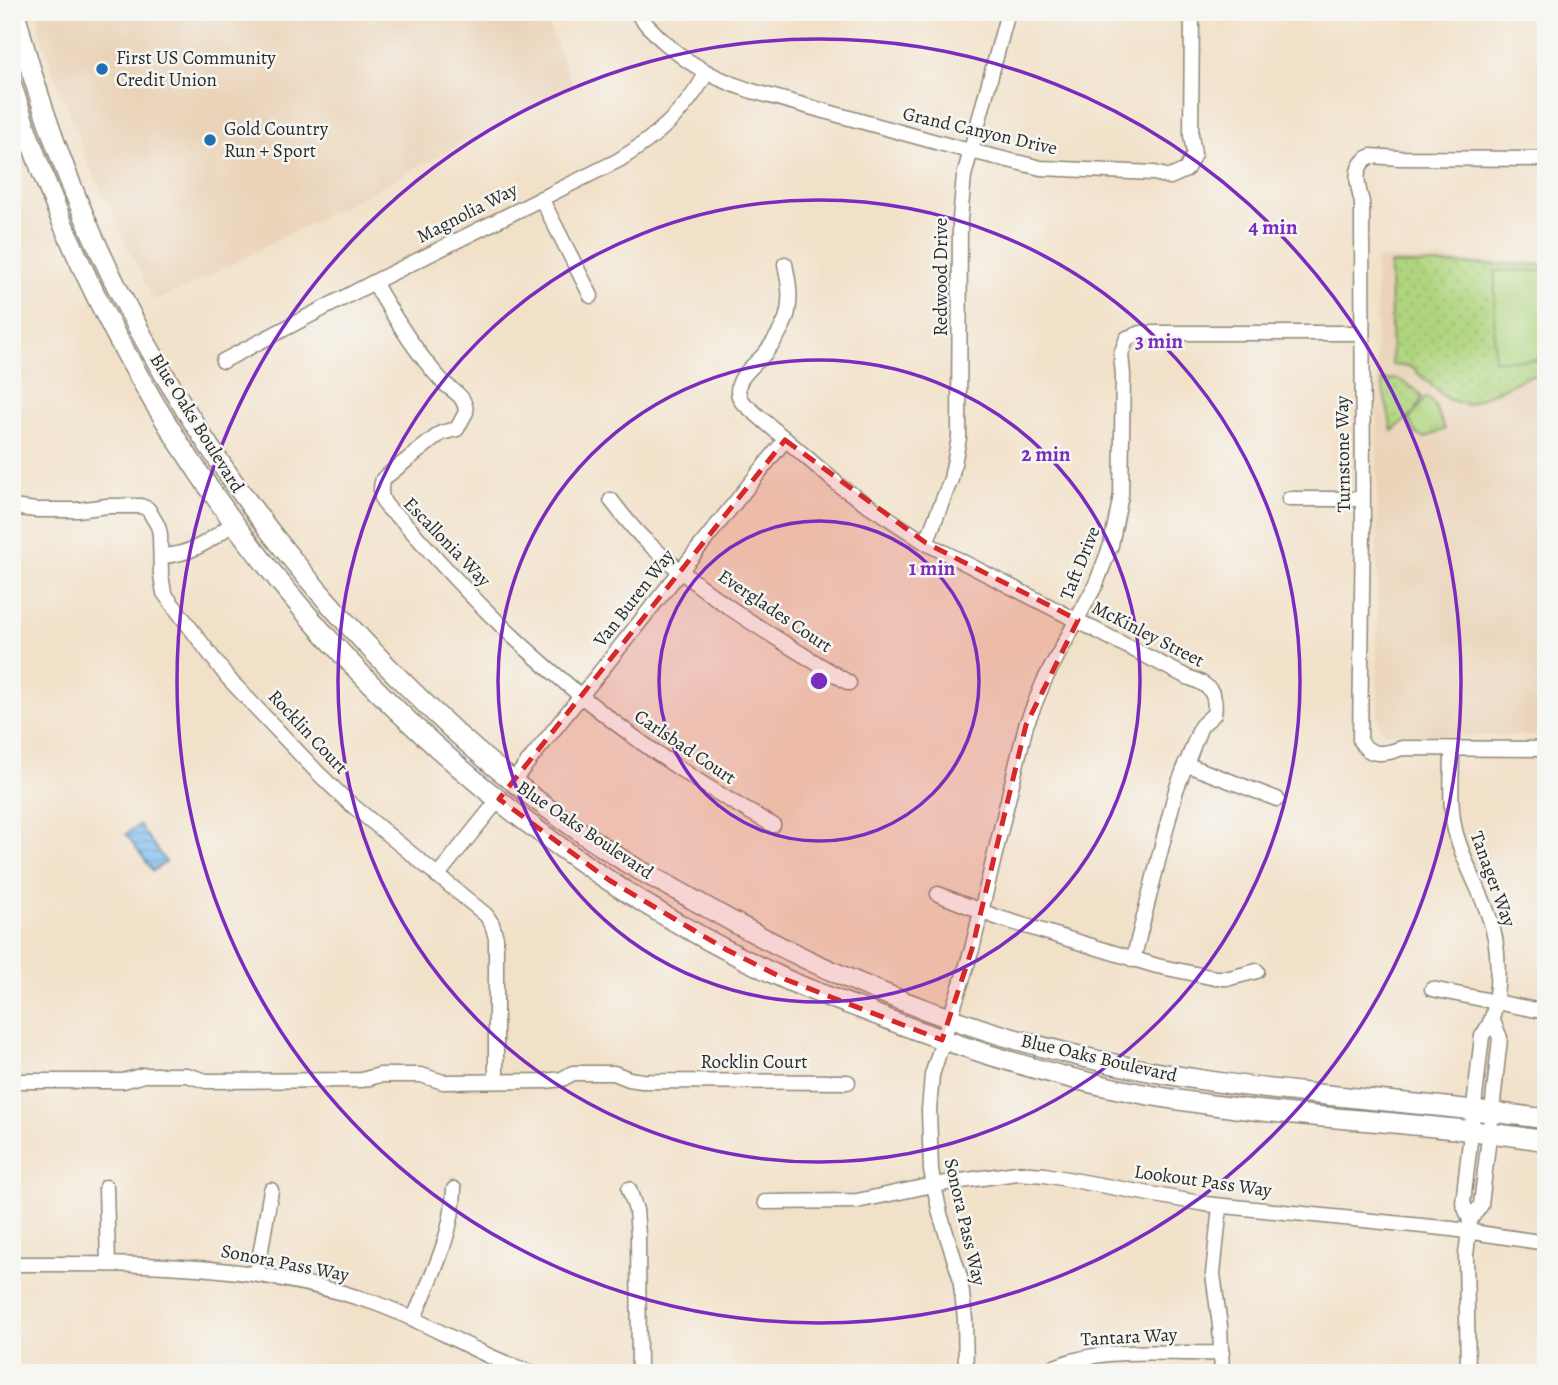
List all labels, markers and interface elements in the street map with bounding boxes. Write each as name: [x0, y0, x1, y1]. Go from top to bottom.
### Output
place label: First US Community Credit Union: [116, 45, 276, 93]
marker: First US Community Credit Union: [94, 61, 110, 77]
street label: Grand Canyon Drive: [900, 101, 1060, 161]
place label: Gold Country Run + Sport: [224, 116, 329, 164]
marker: Gold Country Run + Sport: [202, 132, 218, 148]
street label: Magnolia Way: [412, 176, 522, 250]
text: 4 min: [1248, 213, 1298, 241]
street label: Redwood Drive: [928, 218, 954, 336]
text: 3 min: [1135, 327, 1183, 355]
street label: Blue Oaks Boulevard: [144, 348, 251, 498]
street label: Turnstone Way: [1329, 395, 1357, 513]
text: 2 min: [1021, 440, 1071, 468]
street label: Escallonia Way: [397, 491, 497, 593]
street label: Taft Drive: [1054, 522, 1106, 604]
street label: Van Buren Way: [587, 543, 681, 653]
text: 1 min: [909, 554, 956, 582]
street label: Everglades Court: [713, 563, 837, 659]
street label: McKinley Street: [1087, 594, 1209, 674]
centre of rings: [807, 669, 831, 693]
street label: Rocklin Court: [262, 684, 354, 780]
street label: Carlsbad Court: [629, 703, 741, 791]
street label: Blue Oaks Boulevard: [512, 775, 659, 886]
street label: Tanager Way: [1464, 828, 1522, 931]
street label: Blue Oaks Boulevard: [1018, 1027, 1181, 1089]
street label: Rocklin Court: [701, 1049, 807, 1075]
street label: Sonora Pass Way: [938, 1156, 992, 1289]
street label: Lookout Pass Way: [1133, 1158, 1274, 1204]
street label: Sonora Pass Way: [219, 1238, 352, 1288]
street label: Tantara Way: [1080, 1321, 1178, 1353]

